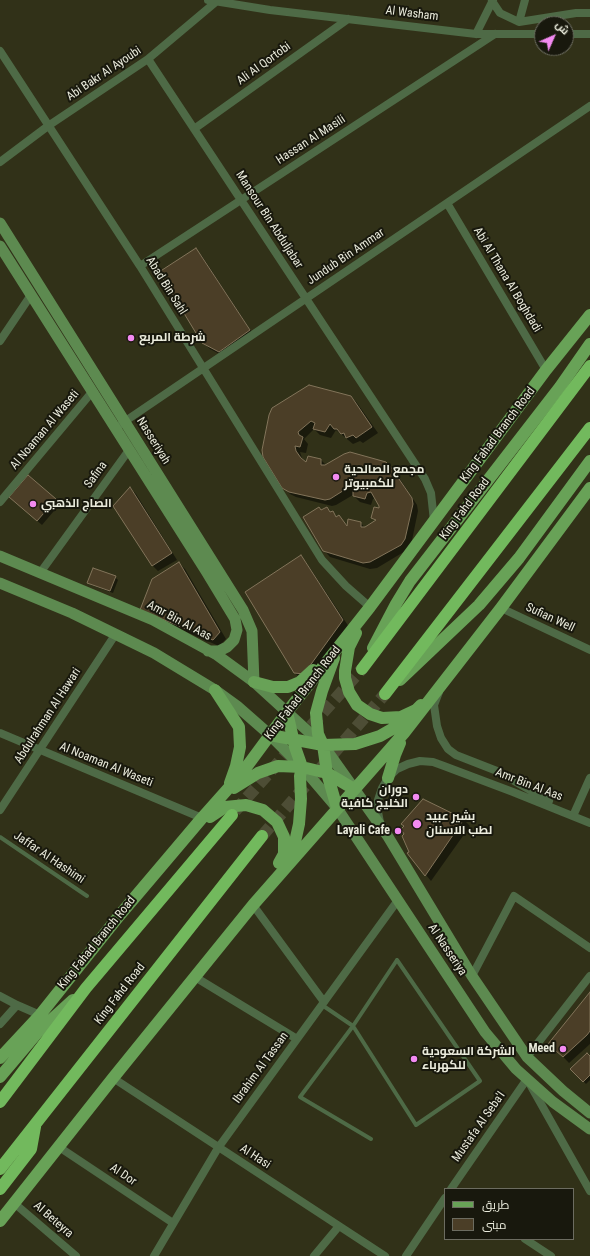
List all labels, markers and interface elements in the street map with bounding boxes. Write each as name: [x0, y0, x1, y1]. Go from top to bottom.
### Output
street label: Al Washam: [385, 4, 439, 24]
north arrow: [534, 16, 574, 56]
text: ش: [553, 18, 572, 37]
street label: Ali Al Qortobi: [234, 40, 294, 88]
street label: Abi Bakr Al Ayoubi: [64, 44, 144, 104]
street label: Hassan Al Masili: [274, 112, 348, 168]
street label: Mansour Bin Abduljabar: [232, 169, 306, 271]
street label: Abi Al Thana Al Boghdadi: [470, 225, 544, 335]
street label: Jundub Bin Ammar: [305, 226, 387, 288]
street label: Abad Bin Sahl: [142, 254, 190, 318]
place label: شرطة المربع: [139, 331, 206, 345]
marker: شرطة المربع: [126, 333, 136, 343]
street label: King Fahad Branch Road: [458, 385, 538, 485]
street label: Al Noaman Al Waseti: [8, 387, 82, 473]
street label: Nasseriyah: [133, 415, 173, 467]
street label: Safina: [82, 459, 110, 491]
place label: مجمع الصالحية للكمبيوتر: [344, 463, 424, 491]
marker: مجمع الصالحية للكمبيوتر: [331, 472, 341, 482]
street label: King Fahd Road: [437, 475, 493, 543]
place label: الصاج الذهبي: [41, 497, 112, 511]
marker: الصاج الذهبي: [28, 499, 38, 509]
street label: Amr Bin Al Aas: [144, 598, 214, 644]
street label: Sufian Well: [523, 600, 577, 636]
street label: King Fahad Branch Road: [262, 643, 344, 743]
street label: Abdulrahman Al Hawari: [12, 665, 84, 767]
street label: Al Noaman Al Waseti: [57, 740, 155, 790]
street label: Amr Bin Al Aas: [493, 766, 565, 804]
place label: دوران الخليج كافية: [341, 783, 408, 811]
marker: دوران الخليج كافية: [411, 792, 421, 802]
place label: بشير عبيد لطب الاسنان: [426, 810, 492, 838]
marker: بشير عبيد لطب الاسنان: [411, 818, 423, 830]
place label: Layali Cafe: [337, 824, 390, 838]
marker: Layali Cafe: [393, 826, 403, 836]
street label: Jaffar Al Hashimi: [11, 829, 87, 887]
street label: King Fahad Branch Road: [55, 894, 139, 992]
street label: Al Nasseriya: [424, 921, 470, 979]
street label: King Fahd Road: [92, 961, 148, 1027]
street label: Ibrahim Al Tassan: [230, 1030, 292, 1106]
place label: Meed: [528, 1042, 555, 1056]
marker: Meed: [558, 1044, 568, 1054]
place label: الشركة السعودية للكهرباء: [422, 1045, 515, 1073]
marker: الشركة السعودية للكهرباء: [409, 1054, 419, 1064]
street label: Mustafa Al Seba'I: [449, 1089, 509, 1165]
street label: Al Hasi: [237, 1142, 273, 1172]
street label: Al Dor: [107, 1161, 139, 1189]
legend: [444, 1188, 574, 1240]
text: طريق: [482, 1198, 509, 1212]
street label: Al Beteyra: [30, 1199, 76, 1241]
text: مبنى: [482, 1218, 507, 1232]

